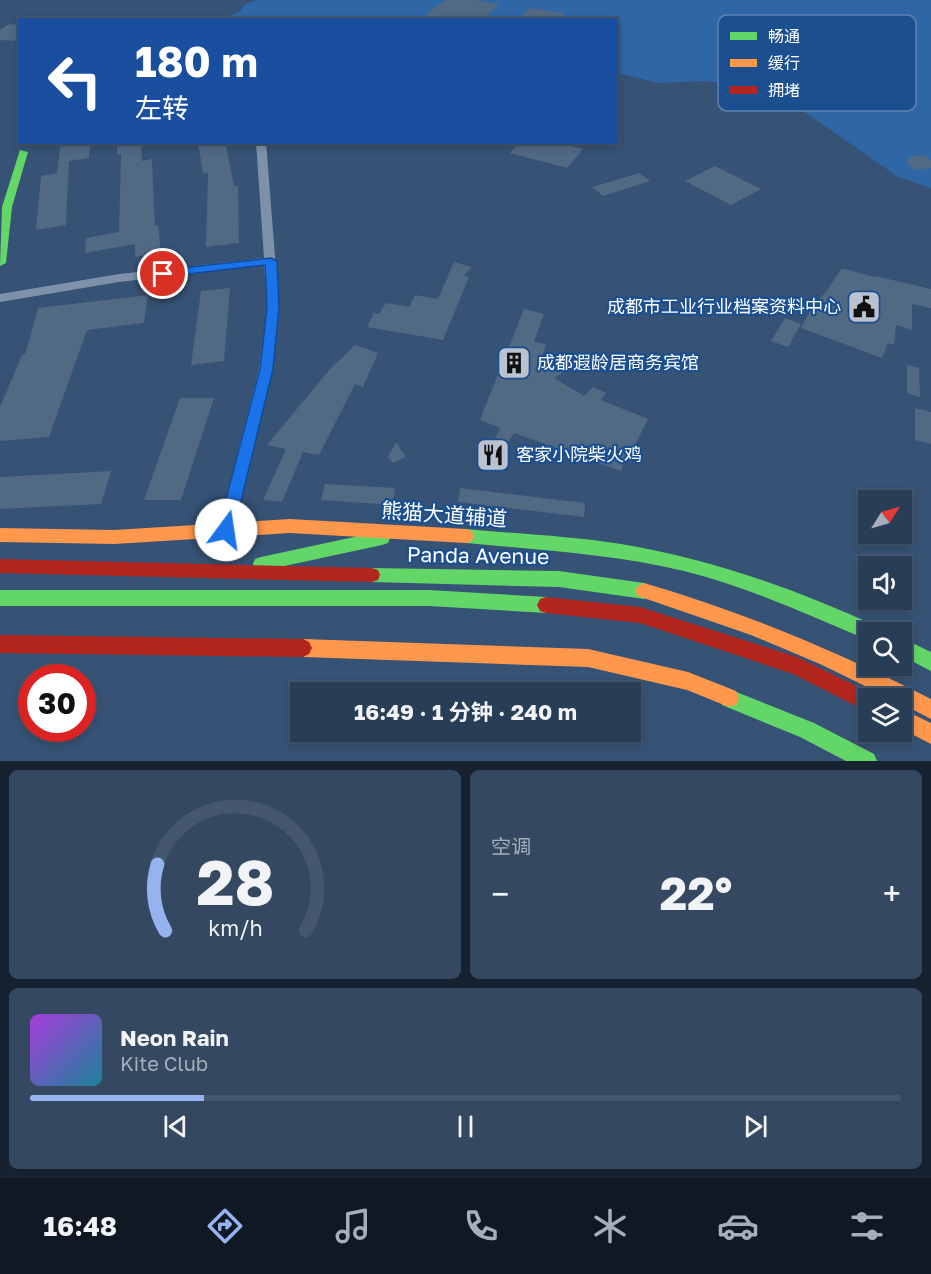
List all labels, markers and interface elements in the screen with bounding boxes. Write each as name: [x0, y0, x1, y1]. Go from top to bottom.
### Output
legend: [718, 15, 916, 111]
text: 畅通: [768, 26, 800, 46]
text: 180 m: [135, 36, 258, 86]
icon: left: [36, 42, 114, 120]
text: 缓行: [768, 53, 800, 73]
text: 拥堵: [768, 80, 800, 100]
text: 左转: [135, 92, 189, 124]
pin: [137, 248, 188, 299]
icon: arrive: [146, 257, 179, 290]
public building icon: 成都市工业行业档案资料中心: [846, 289, 882, 325]
place label: 成都市工业行业档案资料中心: [607, 295, 841, 317]
building icon: 成都遐龄居商务宾馆: [496, 345, 532, 381]
place label: 成都遐龄居商务宾馆: [537, 351, 699, 373]
restaurant icon: 客家小院柴火鸡: [475, 437, 511, 473]
place label: 客家小院柴火鸡: [516, 443, 642, 465]
north arrow: [858, 490, 912, 544]
map controls: [858, 490, 912, 742]
street label: 熊猫大道辅道: [380, 497, 508, 531]
position arrow: [194, 498, 258, 562]
street label: Panda Avenue: [407, 541, 549, 569]
button: sound: [858, 556, 912, 610]
button: search: [858, 622, 912, 676]
speed limit sign: 30: [18, 664, 96, 742]
button: layers: [858, 688, 912, 742]
text: 16:49 · 1 分钟 · 240 m: [354, 698, 577, 725]
text: 空调: [491, 834, 531, 858]
text: 28: [196, 844, 274, 919]
text: 22°: [660, 866, 732, 920]
text: −: [491, 874, 509, 913]
text: +: [883, 874, 901, 913]
text: km/h: [208, 916, 262, 942]
text: Neon Rain: [120, 1024, 229, 1051]
text: Kite Club: [120, 1051, 208, 1075]
icon: previous: [159, 1110, 192, 1143]
icon: pause: [449, 1110, 482, 1143]
icon: next: [739, 1110, 772, 1143]
icon: directions: [204, 1205, 246, 1247]
icon: music: [332, 1205, 374, 1247]
icon: phone: [460, 1205, 502, 1247]
icon: climate: [589, 1205, 631, 1247]
icon: car: [717, 1205, 759, 1247]
icon: filters: [846, 1205, 888, 1247]
text: 16:48: [43, 1210, 117, 1242]

